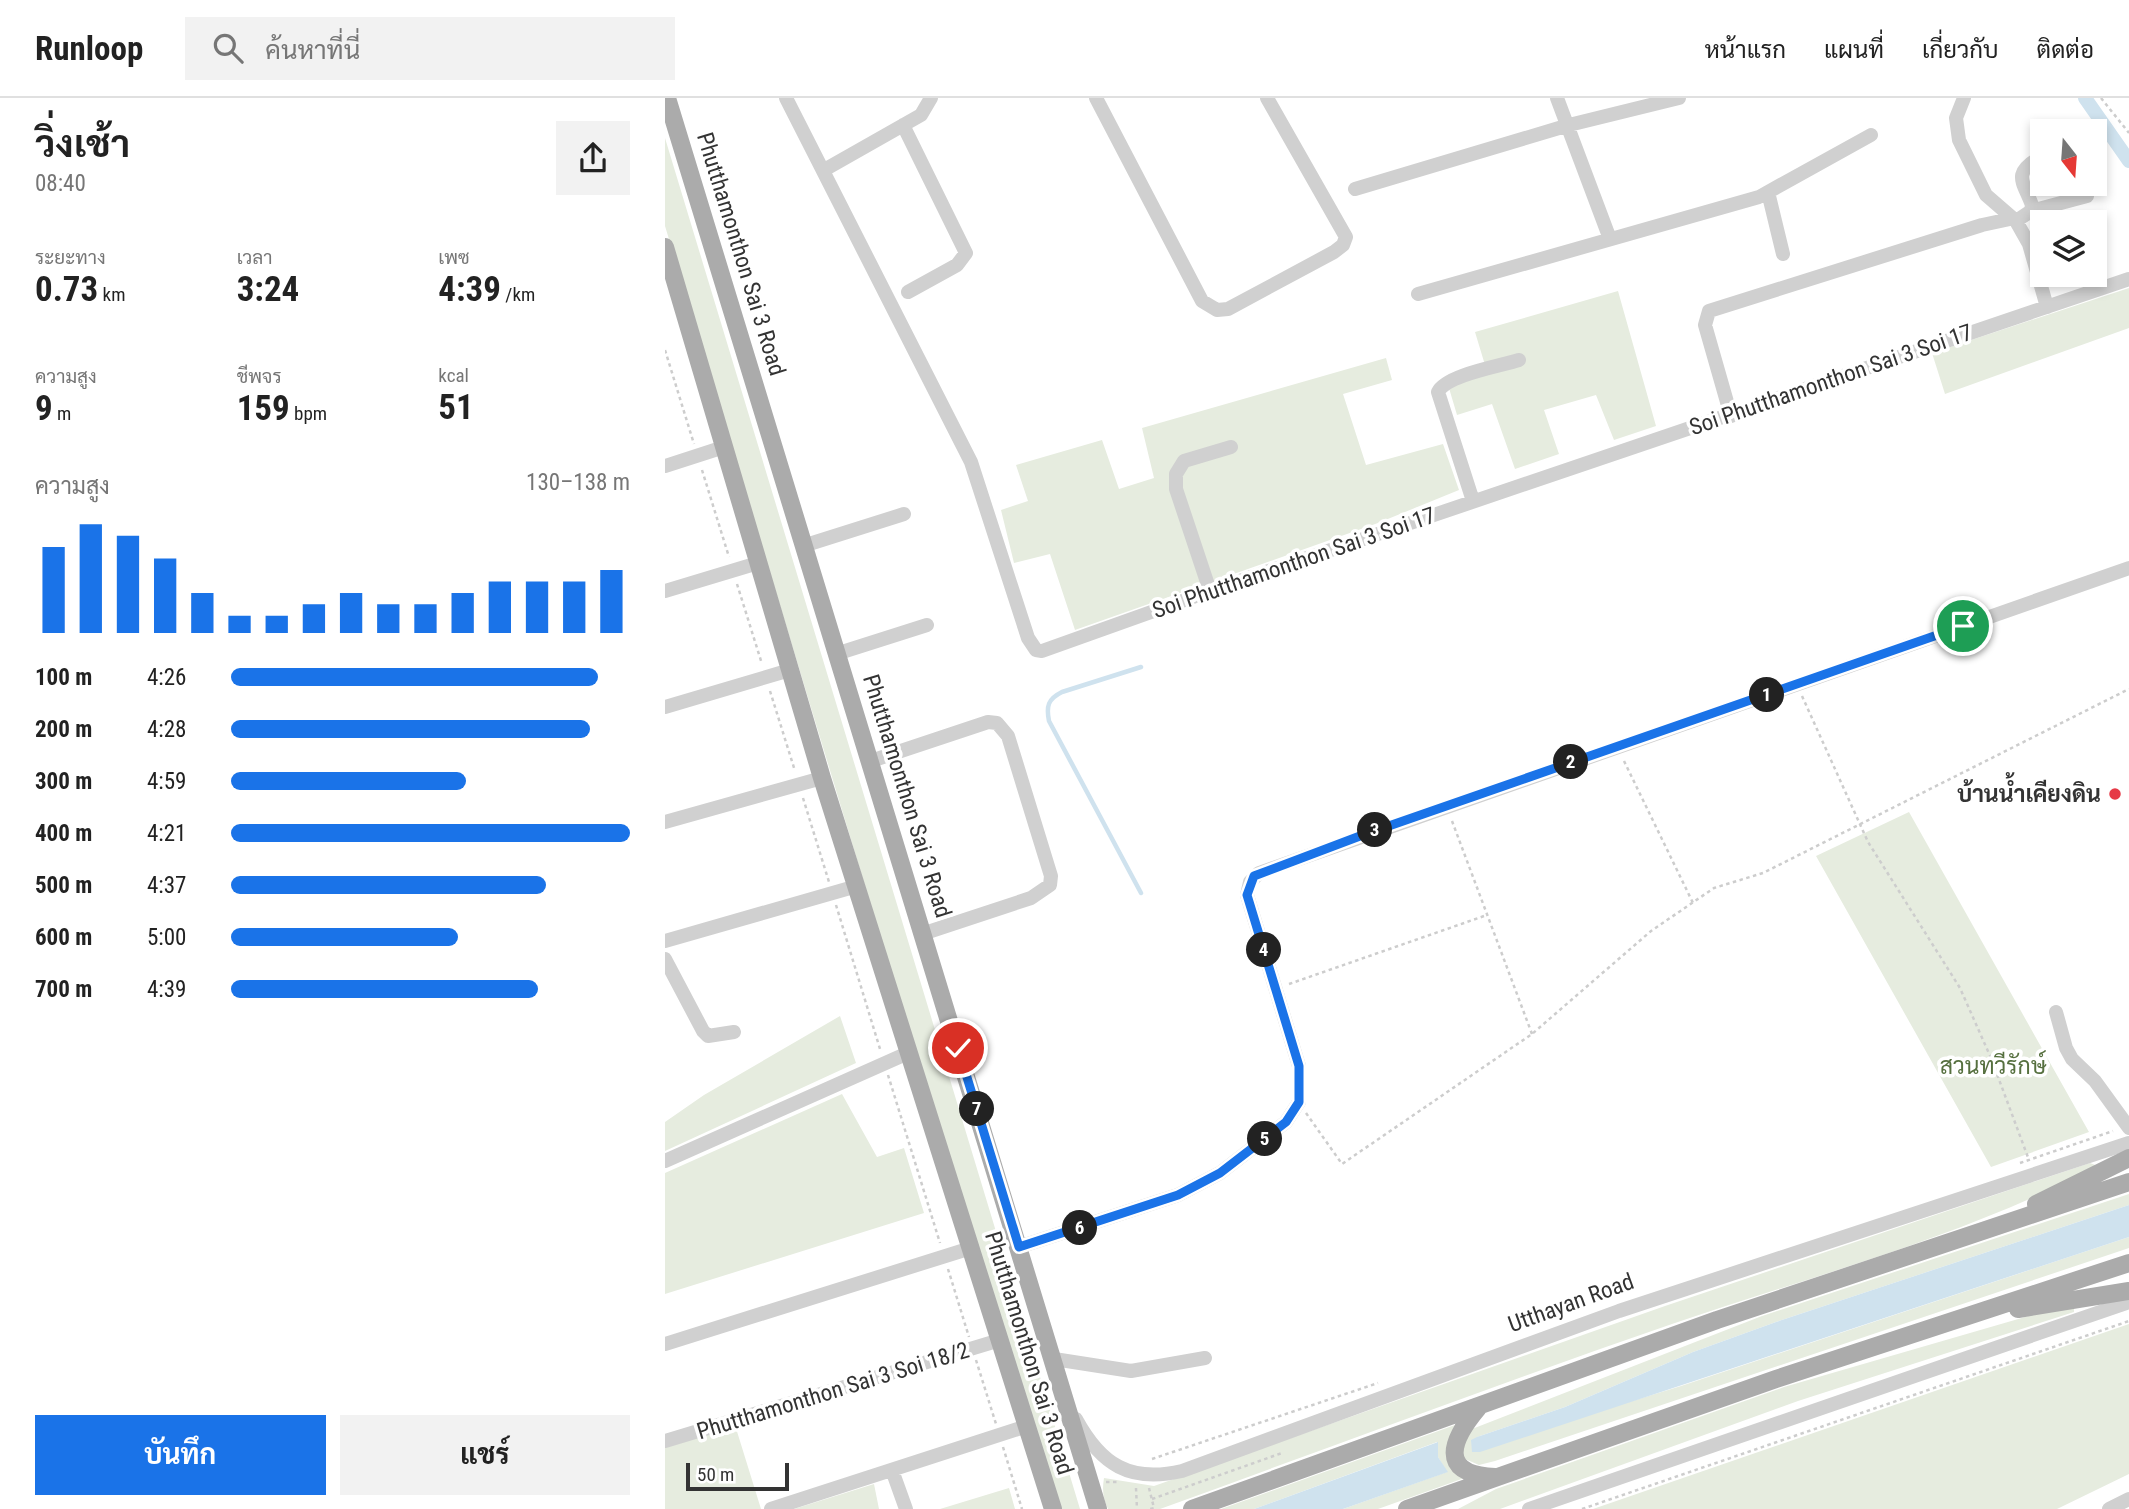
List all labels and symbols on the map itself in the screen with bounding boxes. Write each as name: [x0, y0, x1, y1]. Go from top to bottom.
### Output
north arrow: [2030, 119, 2107, 196]
street label: Phutthamonthon Sai 3 Road: [691, 129, 791, 379]
street label: Soi Phutthamonthon Sai 3 Soi 17: [1686, 319, 1976, 441]
street label: Soi Phutthamonthon Sai 3 Soi 17: [1149, 502, 1439, 624]
pin: [1933, 596, 1993, 656]
street label: Phutthamonthon Sai 3 Road: [857, 671, 957, 921]
pin: 1: [1749, 678, 1785, 712]
pin: 2: [1553, 744, 1588, 780]
place label: บ้านน้ำเคียงดิน: [1957, 772, 2101, 808]
marker: บ้านน้ำเคียงดิน: [2107, 786, 2123, 802]
pin: 3: [1357, 812, 1393, 848]
pin: 4: [1247, 932, 1281, 968]
pin: [928, 1018, 988, 1078]
park label: สวนทวีรักษ์: [1940, 1050, 2047, 1080]
pin: 7: [959, 1091, 995, 1126]
pin: 5: [1247, 1122, 1283, 1156]
pin: 6: [1063, 1210, 1097, 1246]
street label: Phutthamonthon Sai 3 Road: [979, 1228, 1079, 1478]
street label: Utthayan Road: [1505, 1268, 1637, 1338]
street label: Phutthamonthon Sai 3 Soi 18/2: [694, 1337, 972, 1445]
scale bar: [686, 1460, 789, 1492]

